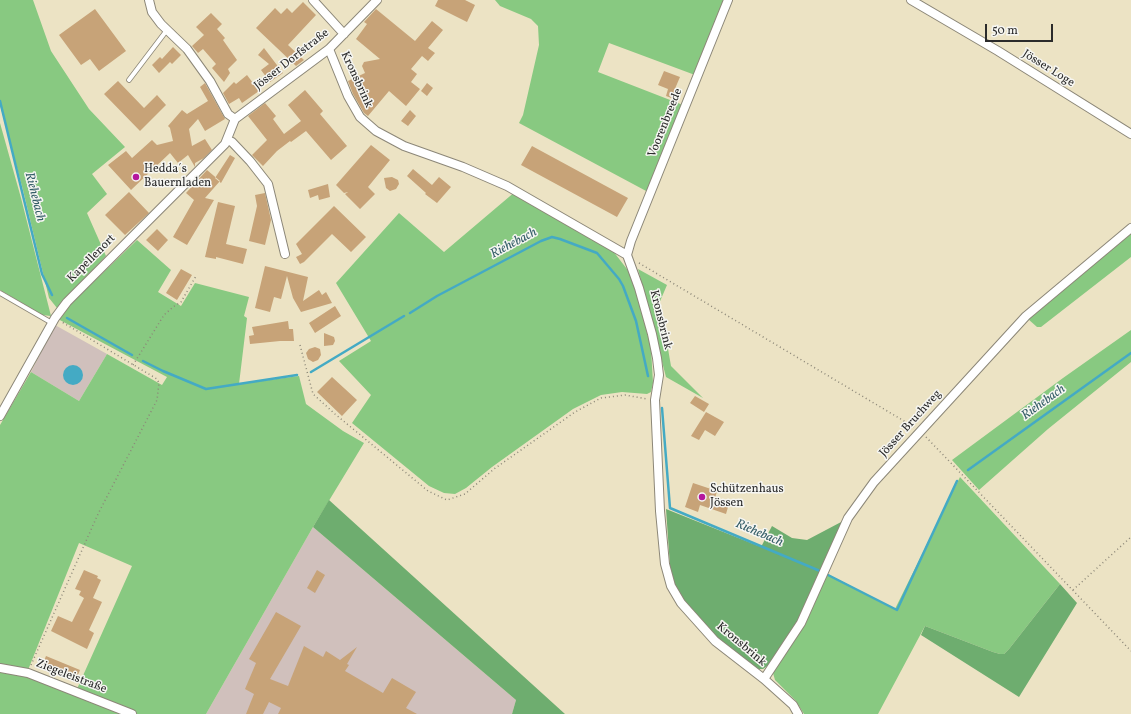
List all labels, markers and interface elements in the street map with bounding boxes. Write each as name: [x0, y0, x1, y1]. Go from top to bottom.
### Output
scale bar: [987, 16, 1055, 42]
text: 50 m: [992, 23, 1018, 39]
street label: Jösser Dorfstraße: [252, 26, 332, 94]
street label: Jösser Loge: [1019, 47, 1077, 91]
street label: Kronsbrink: [337, 49, 375, 111]
street label: Voorenbreede: [646, 86, 686, 160]
place label: Hedda´s Bauernladen: [144, 163, 211, 191]
water label: Riehebach: [20, 171, 48, 223]
marker: Hedda´s Bauernladen: [131, 172, 141, 182]
water label: Riehebach: [488, 225, 540, 263]
street label: Kapellenort: [65, 232, 119, 286]
street label: Kronsbrink: [646, 289, 674, 351]
water label: Riehebach: [1019, 382, 1069, 424]
street label: Jösser Bruchweg: [877, 387, 945, 461]
place label: Schützenhaus Jössen: [710, 483, 784, 511]
marker: Schützenhaus Jössen: [697, 492, 707, 502]
water label: Riehebach: [733, 517, 785, 551]
street label: Kronsbrink: [713, 620, 769, 670]
street label: Ziegeleistraße: [34, 657, 108, 697]

